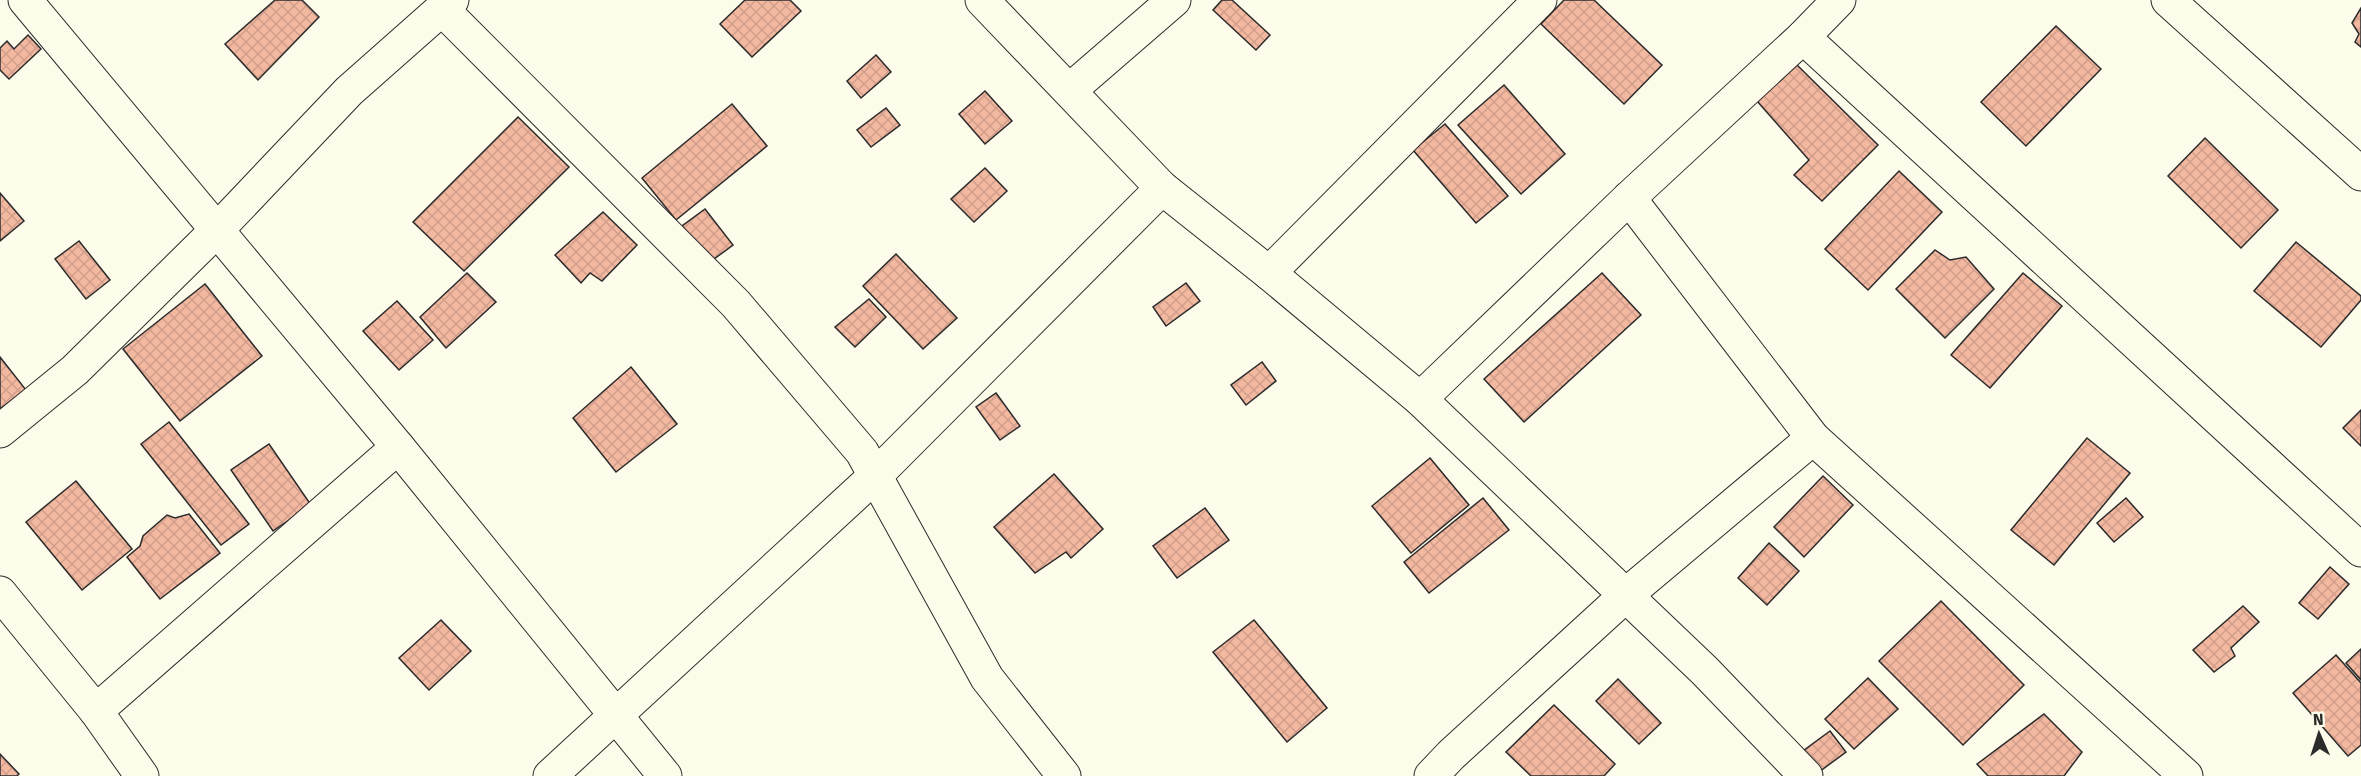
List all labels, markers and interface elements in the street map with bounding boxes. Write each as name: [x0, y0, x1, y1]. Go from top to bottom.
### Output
north arrow: [2289, 704, 2349, 764]
text: N: [2312, 710, 2324, 729]

